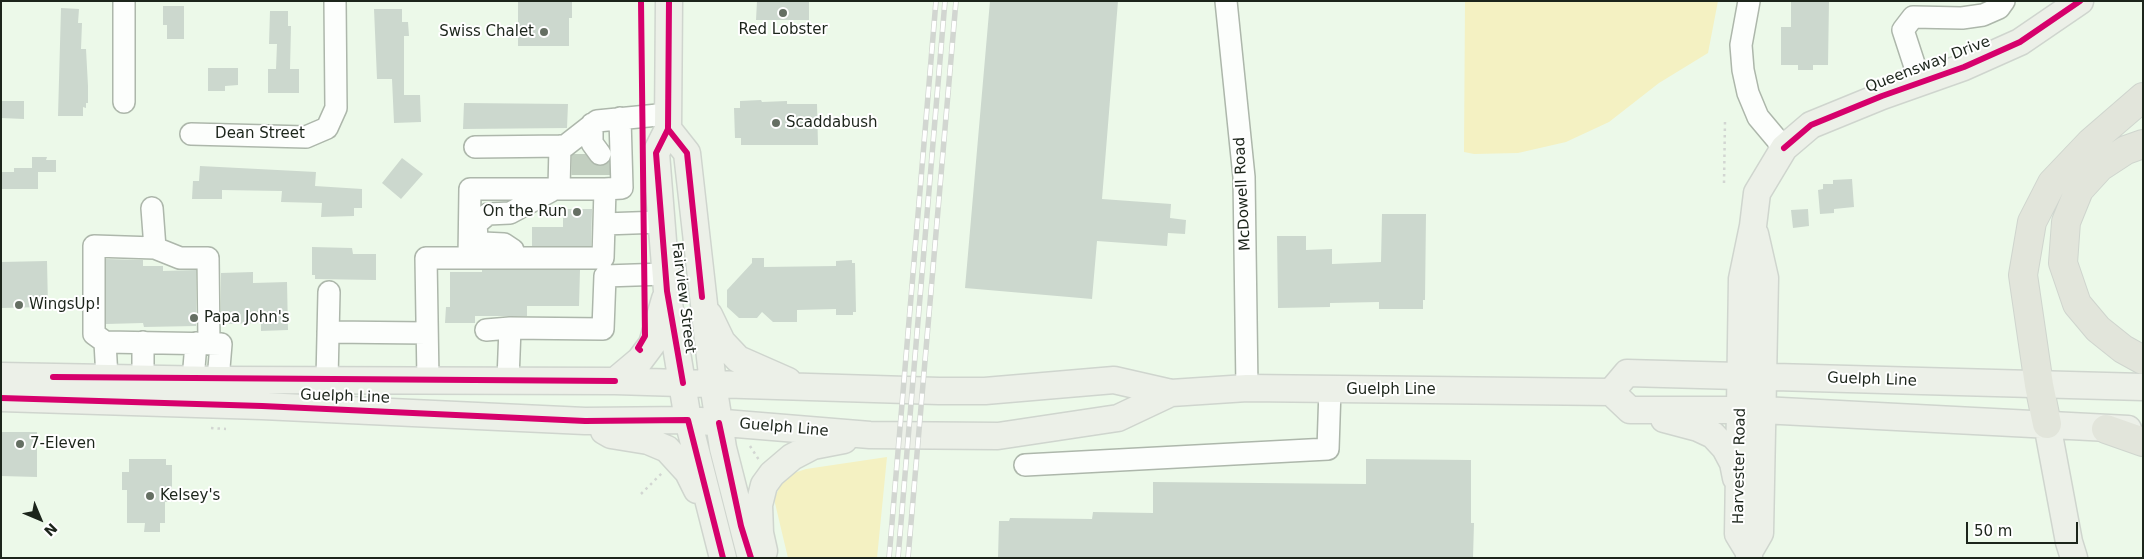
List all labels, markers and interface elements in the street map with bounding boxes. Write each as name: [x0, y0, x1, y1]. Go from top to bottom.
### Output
marker: Red Lobster: [777, 7, 789, 19]
place label: Red Lobster: [738, 21, 828, 39]
place label: Swiss Chalet: [439, 23, 534, 41]
marker: Swiss Chalet: [538, 26, 550, 38]
street label: Queensway Drive: [1863, 33, 1993, 97]
place label: Scaddabush: [786, 114, 878, 132]
marker: Scaddabush: [770, 117, 782, 129]
street label: Dean Street: [215, 125, 305, 143]
street label: McDowell Road: [1231, 137, 1255, 251]
place label: On the Run: [483, 203, 567, 221]
marker: On the Run: [571, 206, 583, 218]
street label: Fairview Street: [667, 241, 699, 355]
place label: WingsUp!: [29, 296, 101, 314]
marker: WingsUp!: [13, 299, 25, 311]
place label: Papa John's: [204, 309, 290, 327]
marker: Papa John's: [188, 312, 200, 324]
street label: Guelph Line: [1827, 369, 1917, 391]
street label: Guelph Line: [1346, 381, 1436, 399]
street label: Guelph Line: [300, 386, 390, 408]
street label: Harvester Road: [1730, 408, 1750, 524]
street label: Guelph Line: [739, 415, 829, 441]
place label: 7-Eleven: [30, 435, 95, 453]
marker: 7-Eleven: [14, 438, 26, 450]
place label: Kelsey's: [160, 487, 220, 505]
marker: Kelsey's: [144, 490, 156, 502]
north arrow: [15, 494, 65, 544]
scale bar: [1969, 512, 2082, 544]
text: N: [41, 520, 60, 539]
text: 50 m: [1974, 522, 2012, 540]

